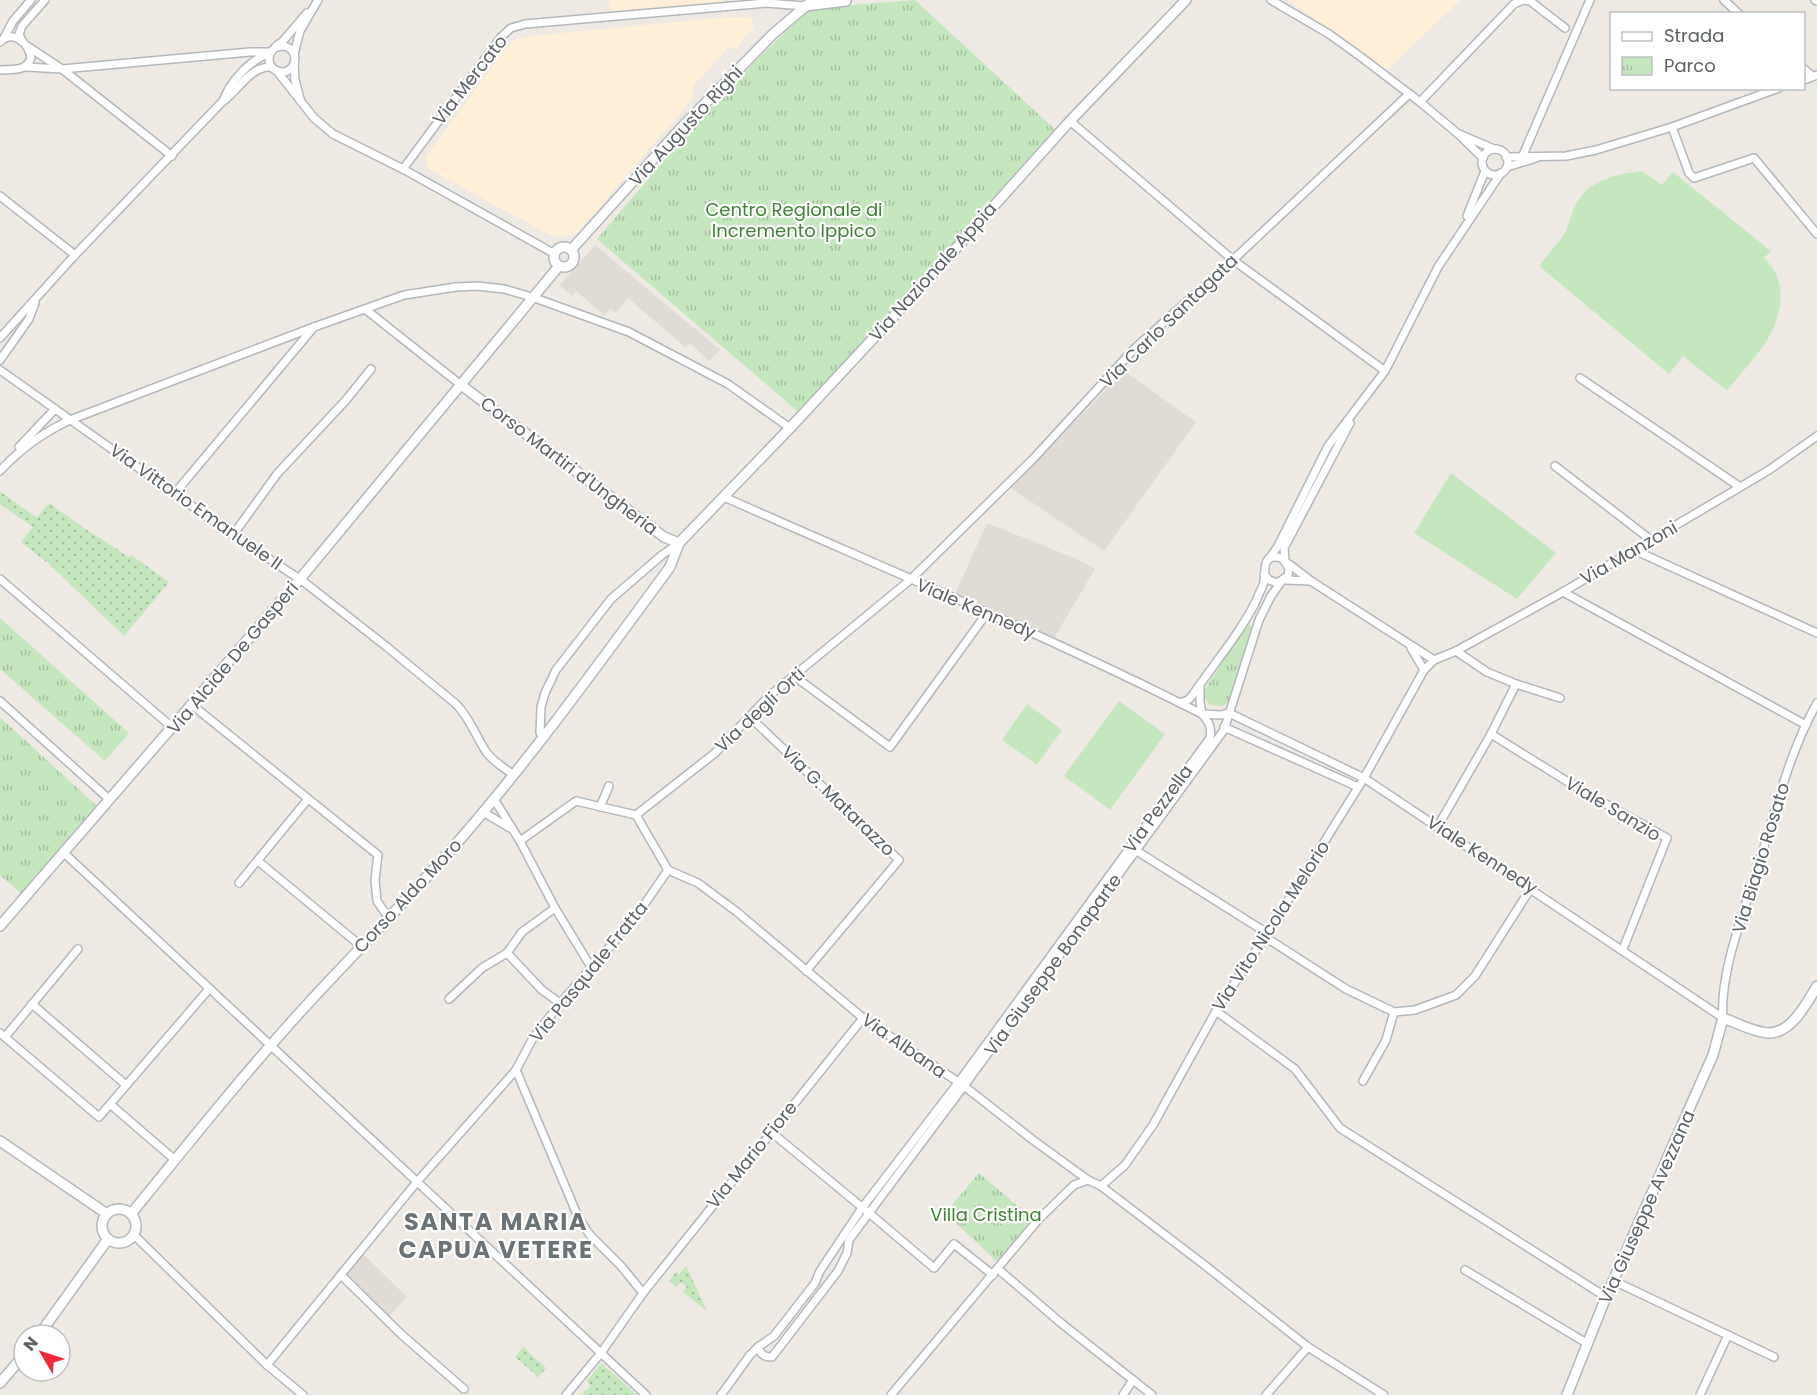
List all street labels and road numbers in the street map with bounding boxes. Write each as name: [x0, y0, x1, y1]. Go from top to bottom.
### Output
street label: Via Mercato: [426, 29, 513, 130]
street label: Via Augusto Righi: [623, 60, 748, 191]
street label: Via Nazionale Appia: [863, 197, 1002, 347]
street label: Via Carlo Santagata: [1094, 248, 1243, 393]
street label: Corso Martiri d'Ungheria: [476, 391, 663, 541]
street label: Via Vittorio Emanuele II: [105, 437, 288, 576]
street label: Via Manzoni: [1576, 515, 1682, 590]
street label: Viale Kennedy: [913, 572, 1040, 645]
street label: Via Alcide De Gasperi: [161, 576, 304, 739]
street label: Via degli Orti: [709, 661, 810, 758]
street label: Via G. Matarazzo: [776, 740, 901, 861]
street label: Via Pezzella: [1117, 759, 1198, 858]
street label: Viale Sanzio: [1561, 770, 1666, 847]
street label: Via Biagio Rosato: [1726, 779, 1795, 936]
street label: Viale Kennedy: [1422, 809, 1543, 900]
street label: Corso Aldo Moro: [348, 833, 467, 958]
street label: Via Vito Nicola Melorio: [1206, 835, 1335, 1016]
street label: Via Giuseppe Bonaparte: [978, 869, 1127, 1061]
street label: Via Pasquale Fratta: [524, 896, 653, 1048]
street label: Via Albana: [857, 1007, 952, 1084]
street label: Via Mario Fiore: [700, 1096, 803, 1214]
street label: Via Giuseppe Avezzana: [1592, 1106, 1701, 1308]

